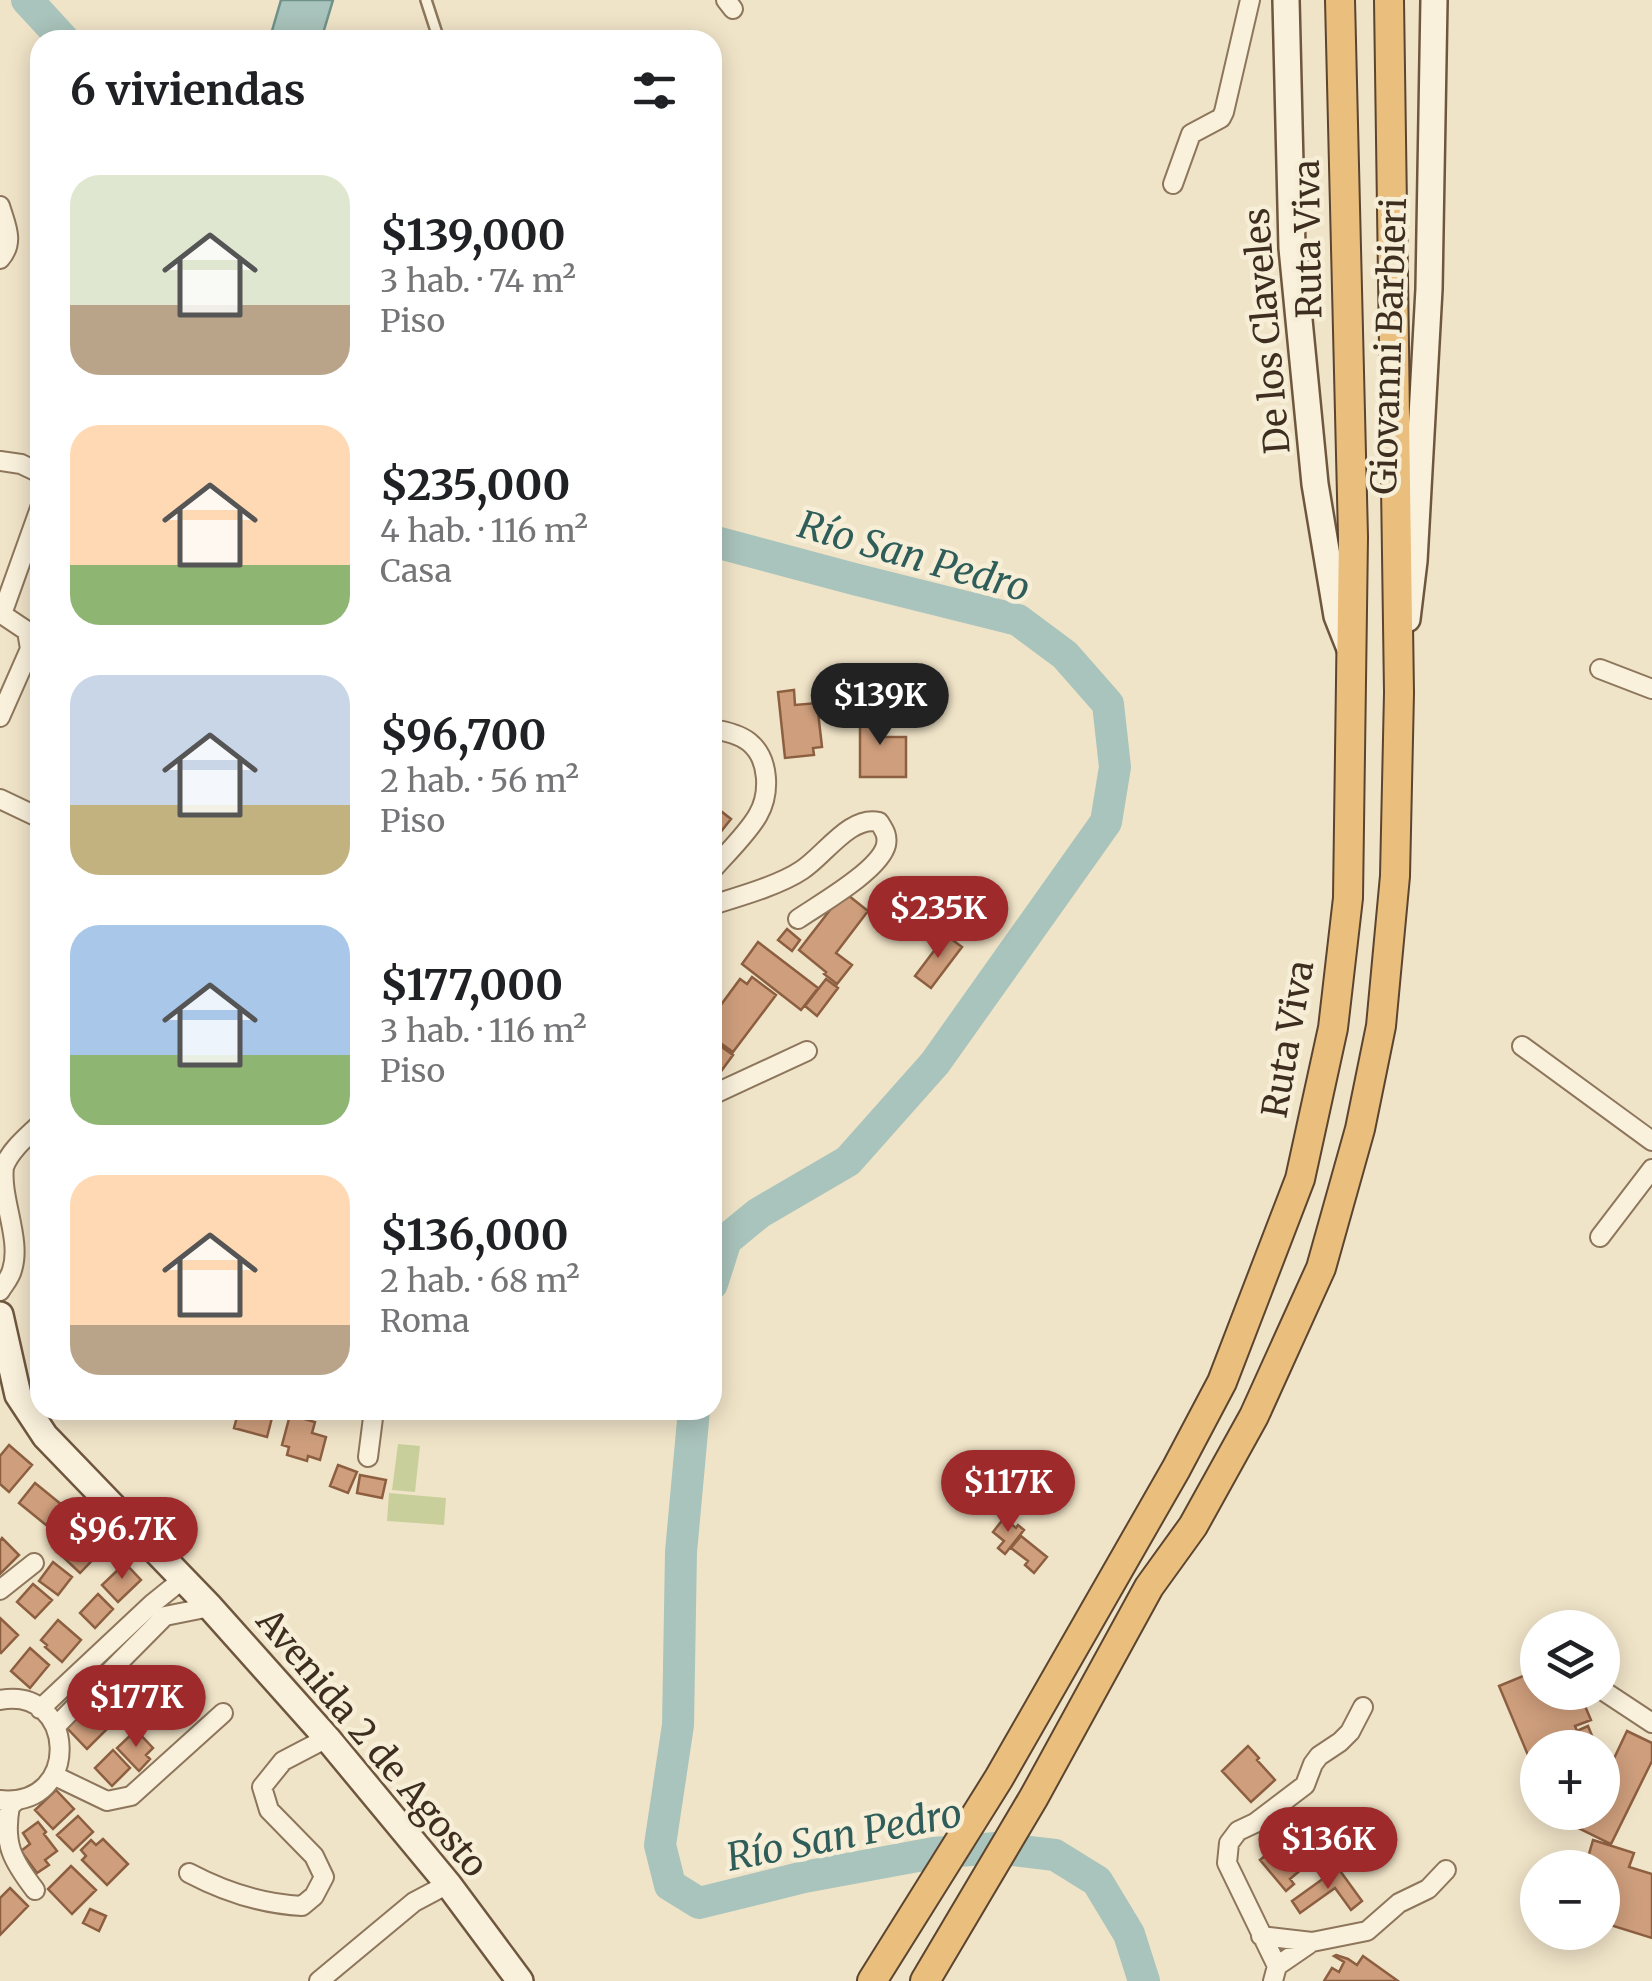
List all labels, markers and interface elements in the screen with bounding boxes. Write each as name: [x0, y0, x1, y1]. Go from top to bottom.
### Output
icon: filters: [627, 63, 682, 118]
text: 6 viviendas: [70, 64, 306, 116]
street label: Ruta Viva: [1285, 159, 1331, 319]
street label: Giovanni Barbieri: [1362, 197, 1416, 495]
street label: De los Claveles: [1234, 206, 1300, 456]
text: $139,000: [380, 209, 566, 261]
icon: home: [150, 215, 270, 335]
text: 3 hab. · 74 m²: [380, 261, 576, 301]
text: Piso: [380, 301, 445, 341]
text: $235,000: [380, 459, 570, 511]
icon: home: [150, 465, 270, 585]
water label: Río San Pedro: [793, 501, 1035, 611]
text: 4 hab. · 116 m²: [380, 511, 588, 551]
text: Casa: [380, 551, 452, 591]
pin: $139K: [810, 663, 950, 748]
text: $139K: [833, 675, 927, 715]
text: $96,700: [380, 709, 546, 761]
icon: home: [150, 715, 270, 835]
text: 2 hab. · 56 m²: [380, 761, 579, 801]
text: Piso: [380, 801, 445, 841]
pin: $235K: [868, 876, 1008, 961]
text: $235K: [889, 888, 987, 928]
street label: Ruta Viva: [1253, 957, 1323, 1121]
text: $177,000: [380, 959, 563, 1011]
icon: home: [150, 965, 270, 1085]
text: 3 hab. · 116 m²: [380, 1011, 587, 1051]
text: Piso: [380, 1051, 445, 1091]
text: $136,000: [380, 1209, 569, 1261]
icon: home: [150, 1215, 270, 1335]
text: 2 hab. · 68 m²: [380, 1261, 580, 1301]
text: Roma: [380, 1301, 470, 1341]
pin: $117K: [938, 1450, 1078, 1535]
text: $117K: [963, 1462, 1053, 1502]
pin: $96.7K: [41, 1497, 203, 1582]
text: $96.7K: [68, 1509, 176, 1549]
street label: Avenida 2 de Agosto: [246, 1599, 497, 1886]
map controls: [1520, 1610, 1620, 1950]
button: layers: [1520, 1610, 1620, 1710]
pin: $177K: [66, 1665, 206, 1750]
text: $177K: [89, 1677, 183, 1717]
button: +: [1520, 1730, 1620, 1830]
water label: Río San Pedro: [722, 1789, 966, 1881]
pin: $136K: [1258, 1807, 1398, 1892]
text: $136K: [1280, 1819, 1376, 1859]
button: −: [1520, 1850, 1620, 1950]

